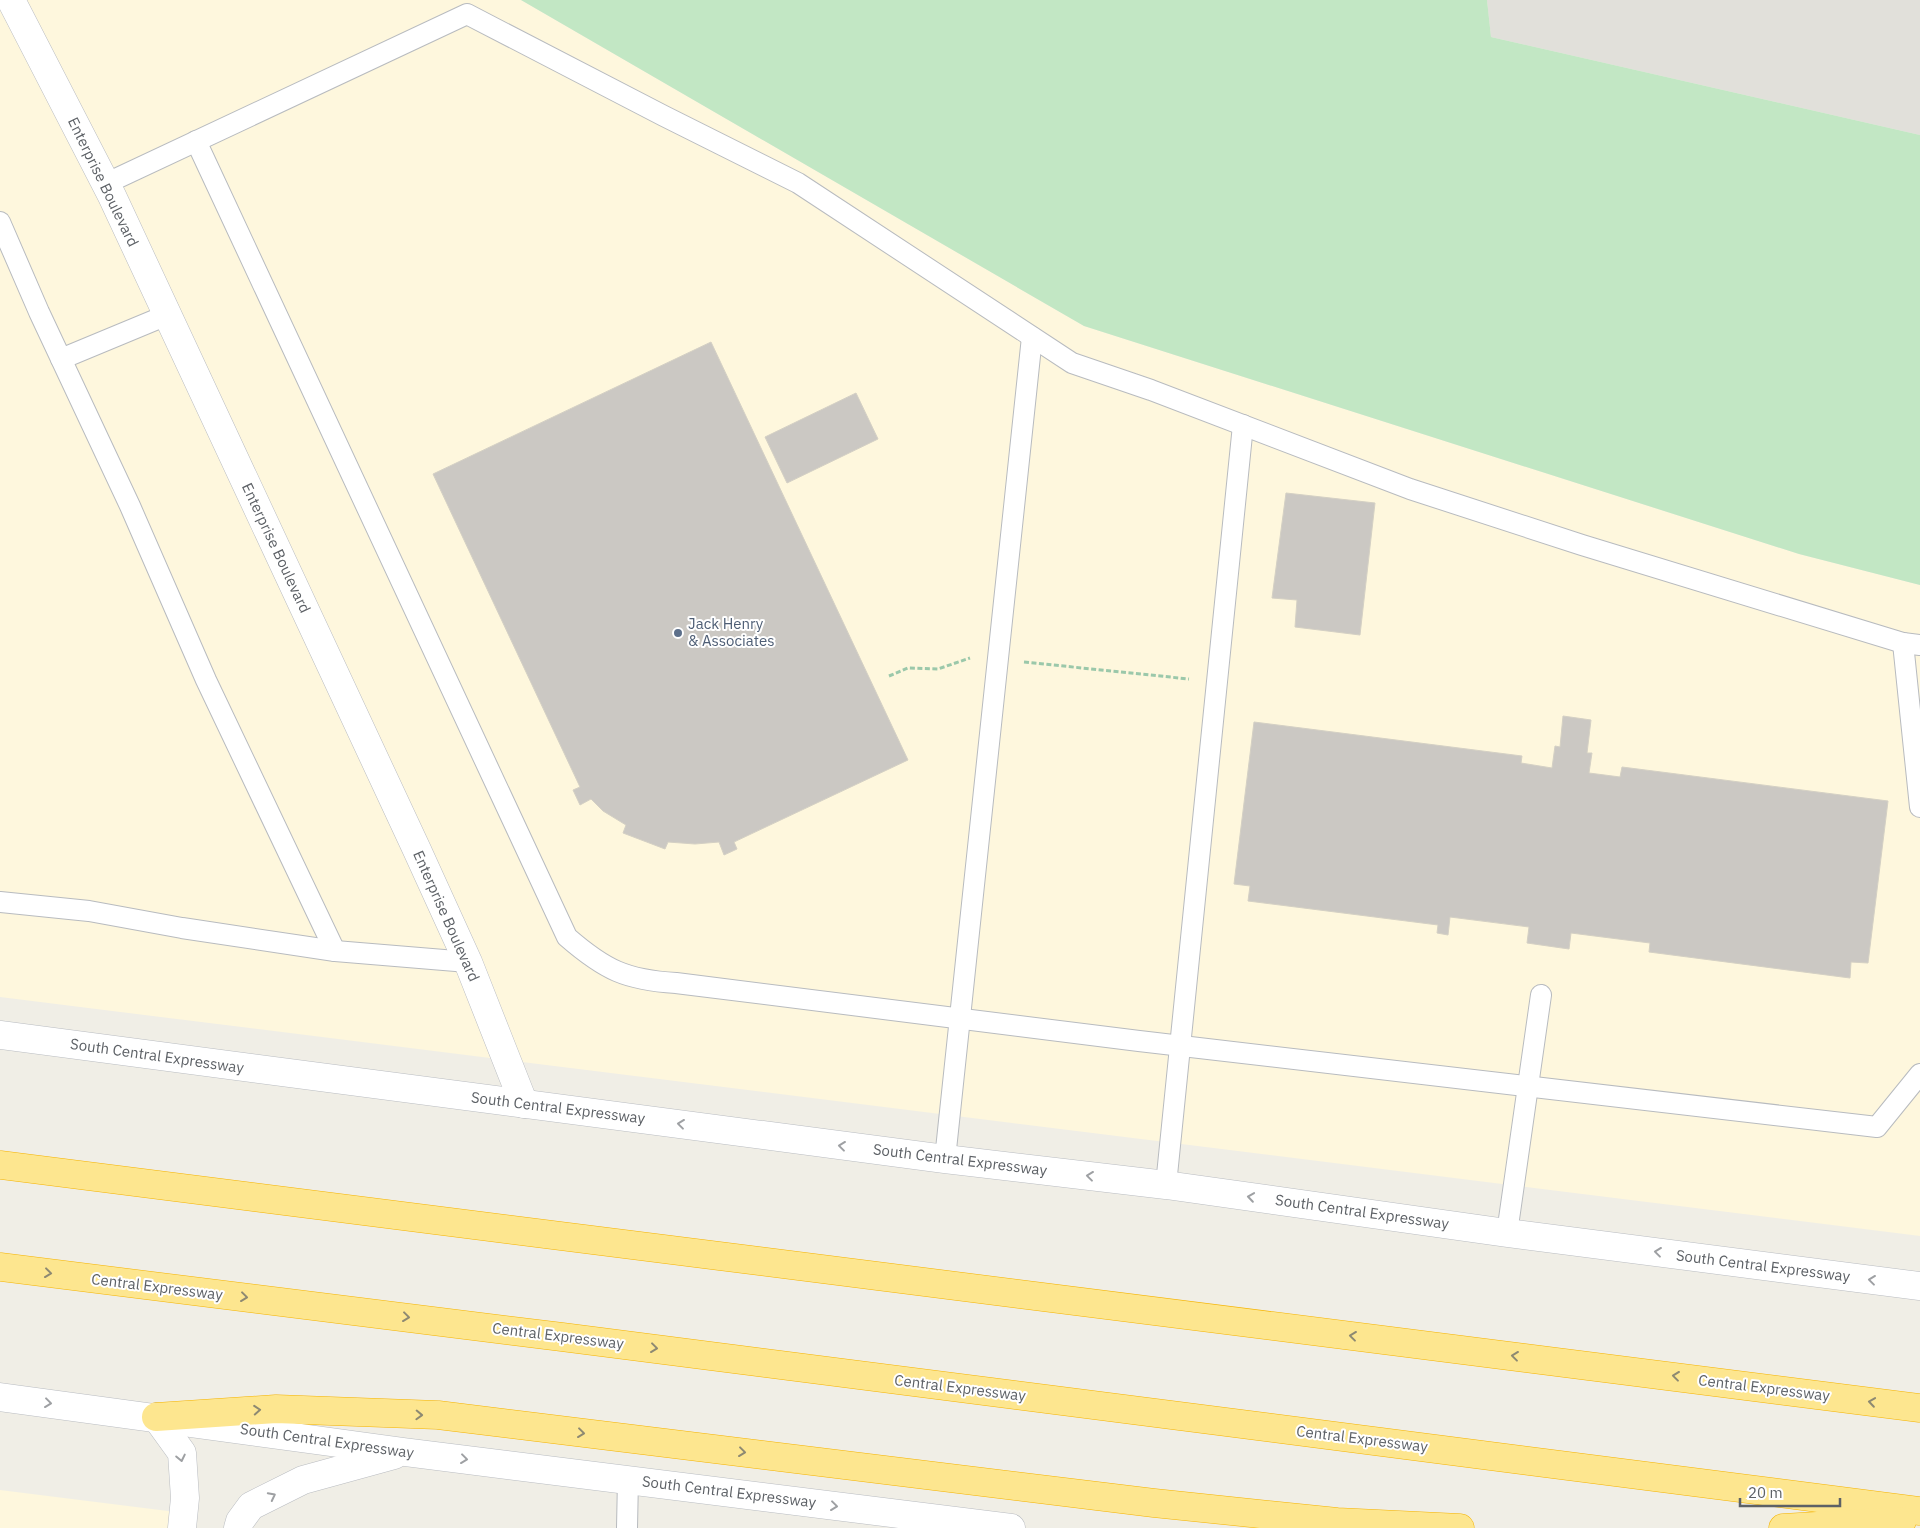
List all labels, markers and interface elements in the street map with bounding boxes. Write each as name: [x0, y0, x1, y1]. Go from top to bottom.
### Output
street label: Enterprise Boulevard: [64, 114, 143, 250]
street label: Enterprise Boulevard: [238, 480, 315, 616]
place label: Jack Henry & Associates: [688, 614, 775, 650]
marker: Jack Henry & Associates: [672, 627, 684, 639]
street label: Enterprise Boulevard: [409, 847, 484, 984]
street label: South Central Expressway: [69, 1034, 246, 1077]
street label: South Central Expressway: [470, 1087, 647, 1128]
one-way arrow: [676, 1120, 685, 1130]
street label: South Central Expressway: [872, 1139, 1049, 1180]
one-way arrow: [837, 1141, 846, 1151]
one-way arrow: [1085, 1171, 1093, 1182]
street label: South Central Expressway: [1274, 1190, 1451, 1233]
one-way arrow: [1247, 1192, 1255, 1203]
street label: South Central Expressway: [1675, 1245, 1852, 1286]
one-way arrow: [1654, 1248, 1663, 1258]
one-way arrow: [45, 1267, 53, 1278]
street label: Central Expressway: [90, 1269, 224, 1304]
one-way arrow: [1867, 1275, 1875, 1286]
one-way arrow: [241, 1291, 249, 1302]
one-way arrow: [402, 1311, 410, 1322]
street label: Central Expressway: [491, 1318, 625, 1353]
one-way arrow: [1349, 1331, 1357, 1342]
one-way arrow: [649, 1343, 658, 1353]
one-way arrow: [1510, 1351, 1518, 1362]
street label: Central Expressway: [893, 1370, 1027, 1405]
street label: Central Expressway: [1697, 1370, 1831, 1405]
one-way arrow: [1672, 1371, 1680, 1382]
one-way arrow: [45, 1397, 53, 1408]
one-way arrow: [1867, 1397, 1875, 1408]
one-way arrow: [253, 1405, 261, 1416]
one-way arrow: [415, 1409, 423, 1420]
street label: South Central Expressway: [239, 1419, 416, 1462]
street label: Central Expressway: [1295, 1421, 1429, 1456]
one-way arrow: [577, 1427, 585, 1438]
one-way arrow: [737, 1447, 746, 1457]
one-way arrow: [175, 1453, 186, 1462]
one-way arrow: [460, 1453, 468, 1464]
street label: South Central Expressway: [641, 1471, 818, 1512]
scale bar: [1740, 1476, 1840, 1508]
text: 20 m: [1748, 1483, 1783, 1502]
one-way arrow: [266, 1492, 275, 1502]
one-way arrow: [829, 1500, 838, 1510]

